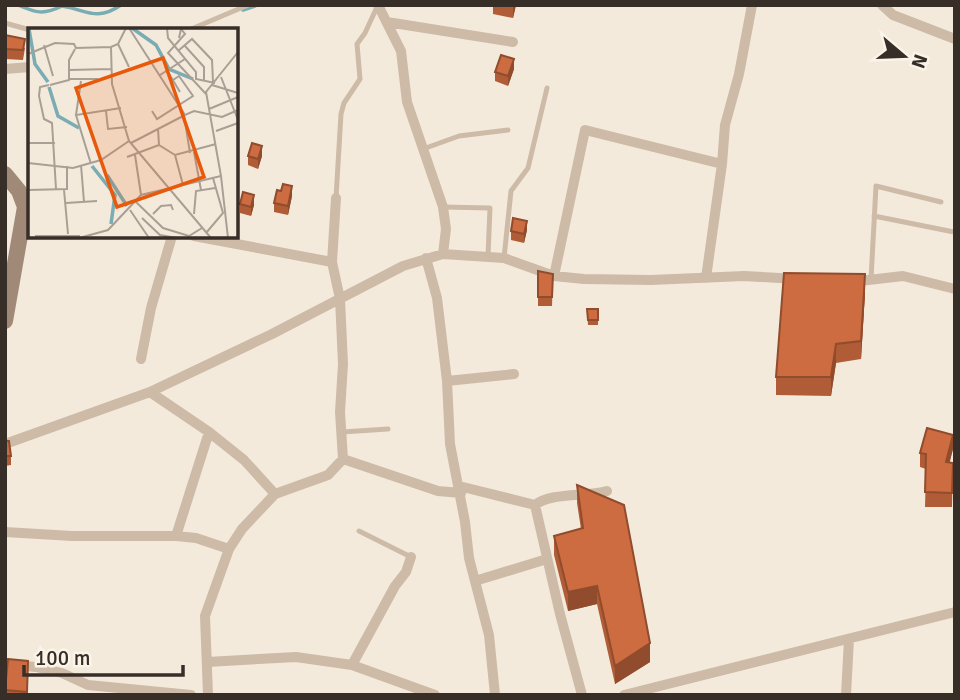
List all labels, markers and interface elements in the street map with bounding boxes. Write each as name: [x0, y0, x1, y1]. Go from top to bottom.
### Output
north arrow: [869, 21, 939, 91]
inset map: [28, 28, 238, 238]
text: N: [906, 51, 933, 71]
scale bar: [24, 634, 184, 678]
text: 100 m: [35, 645, 90, 671]

